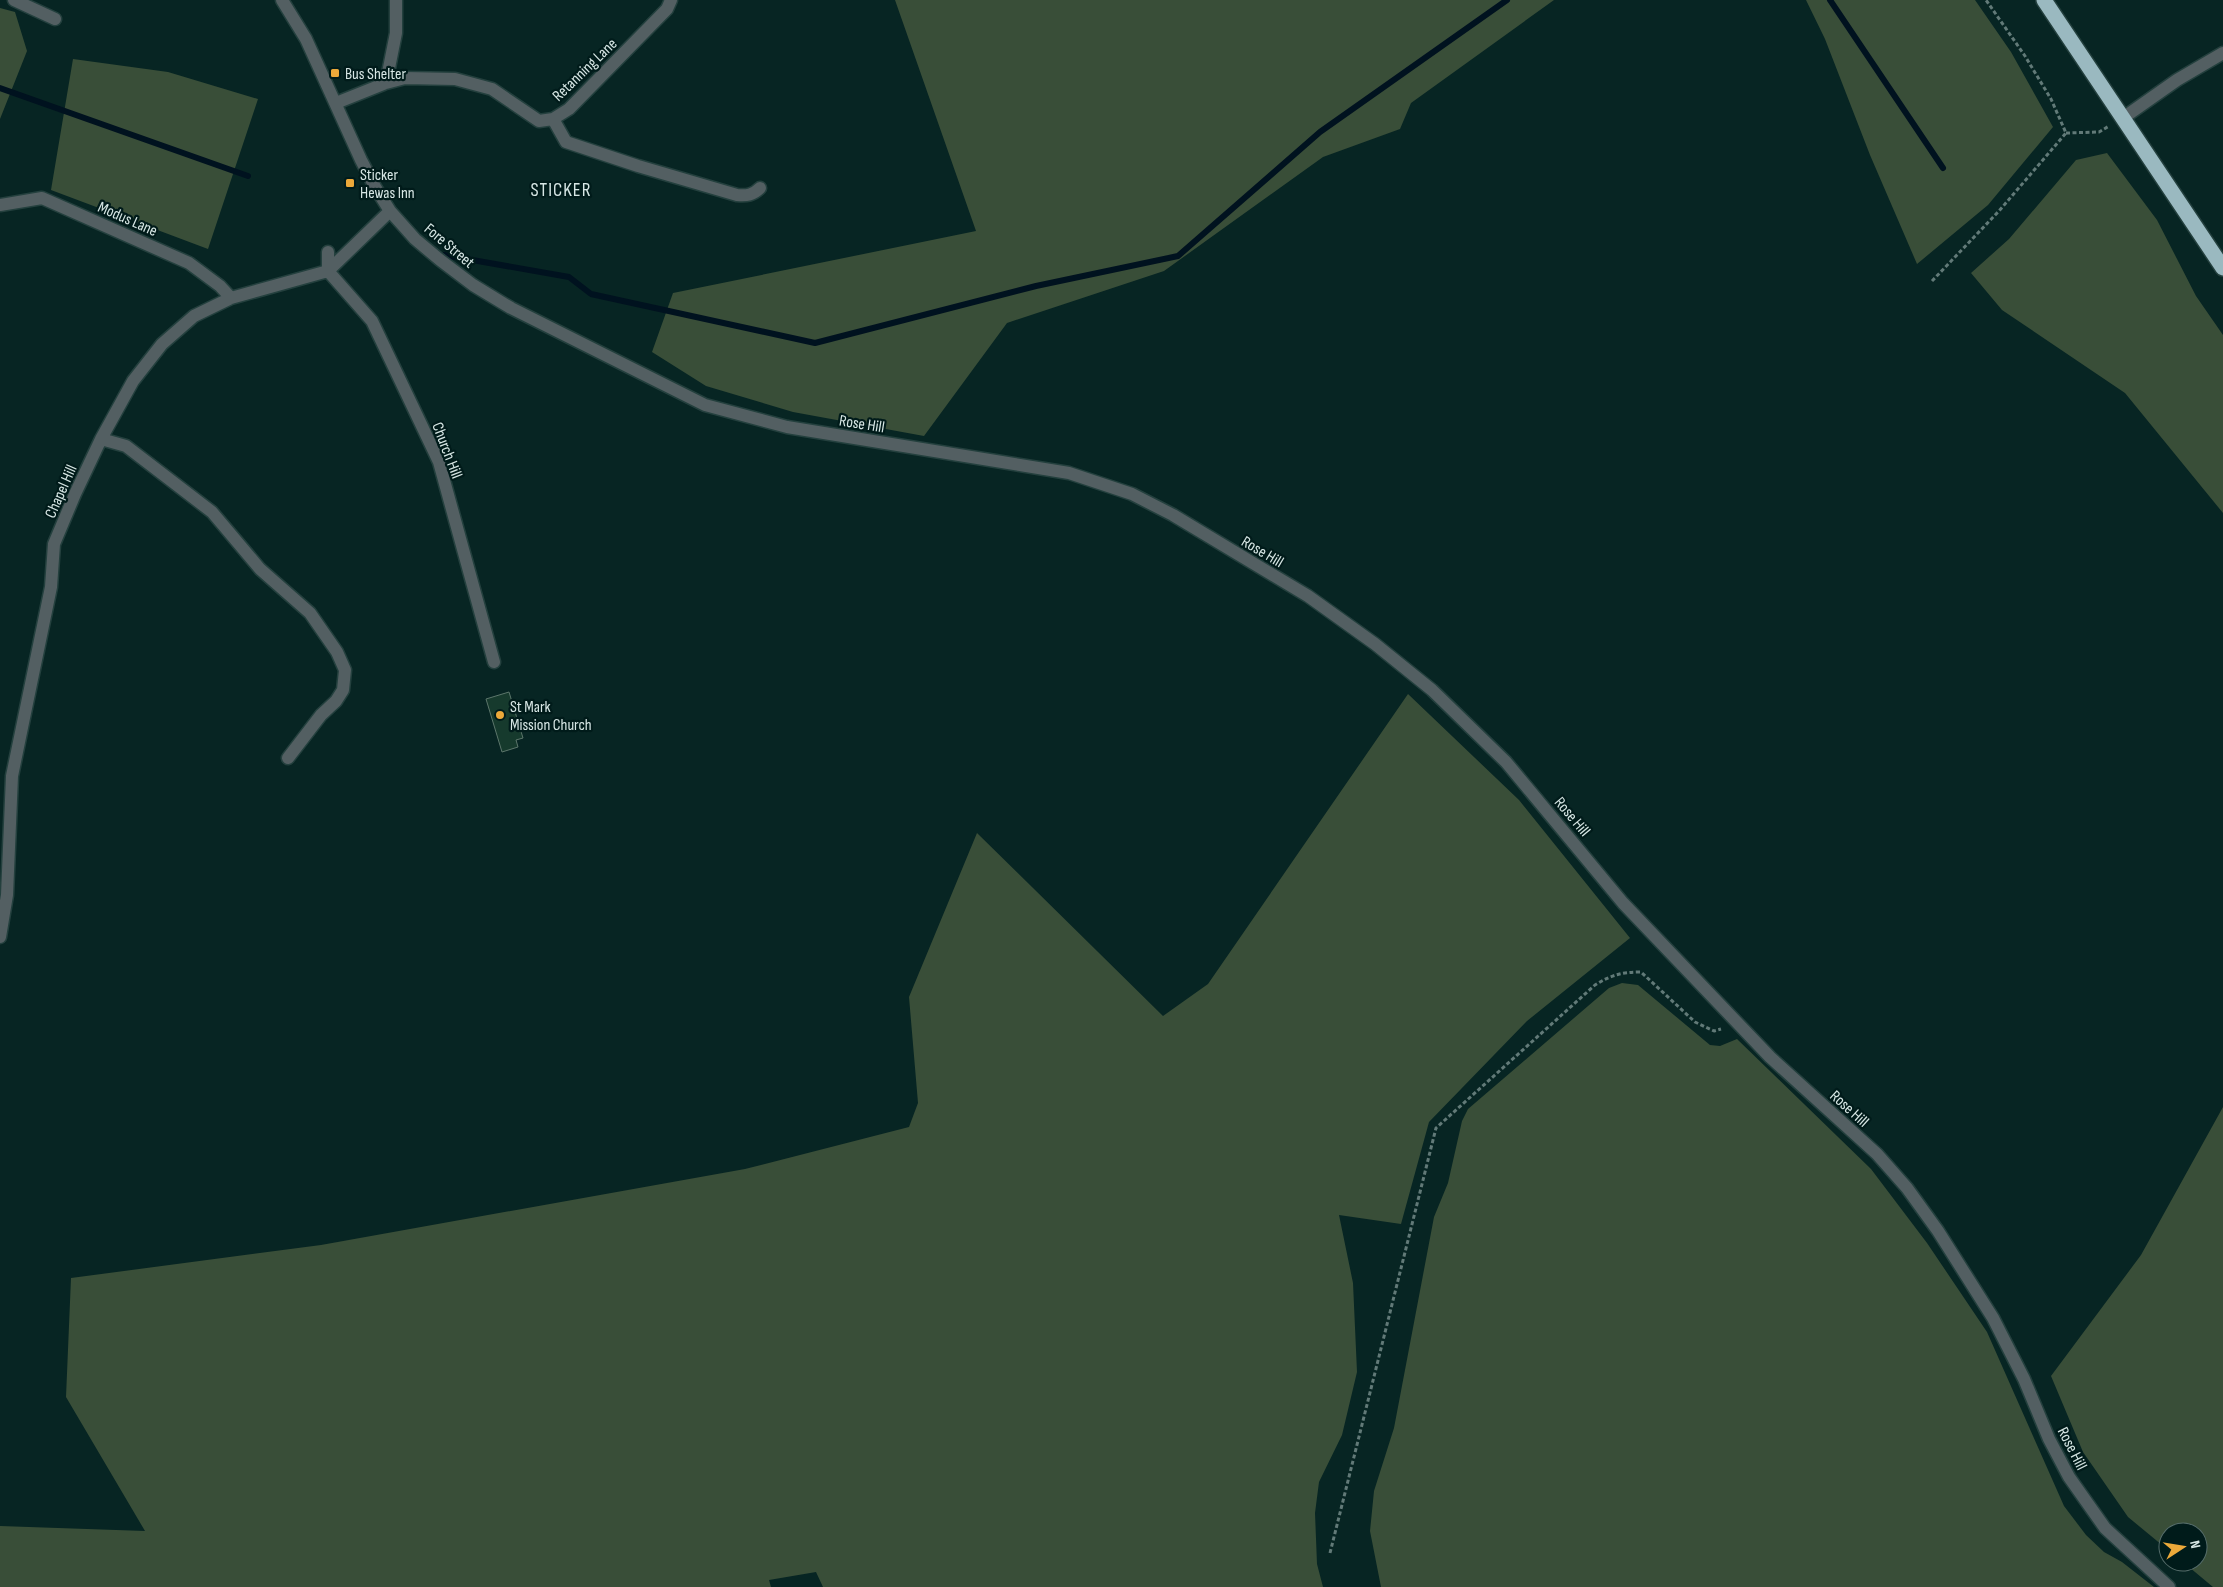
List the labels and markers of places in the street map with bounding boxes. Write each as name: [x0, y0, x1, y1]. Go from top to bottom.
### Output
place label: Bus Shelter: [345, 65, 406, 84]
marker: Bus Shelter: [329, 67, 341, 79]
place label: Sticker Hewas Inn: [360, 166, 415, 203]
marker: Sticker Hewas Inn: [344, 177, 356, 189]
place label: St Mark Mission Church: [510, 698, 592, 735]
marker: St Mark Mission Church: [494, 709, 506, 721]

